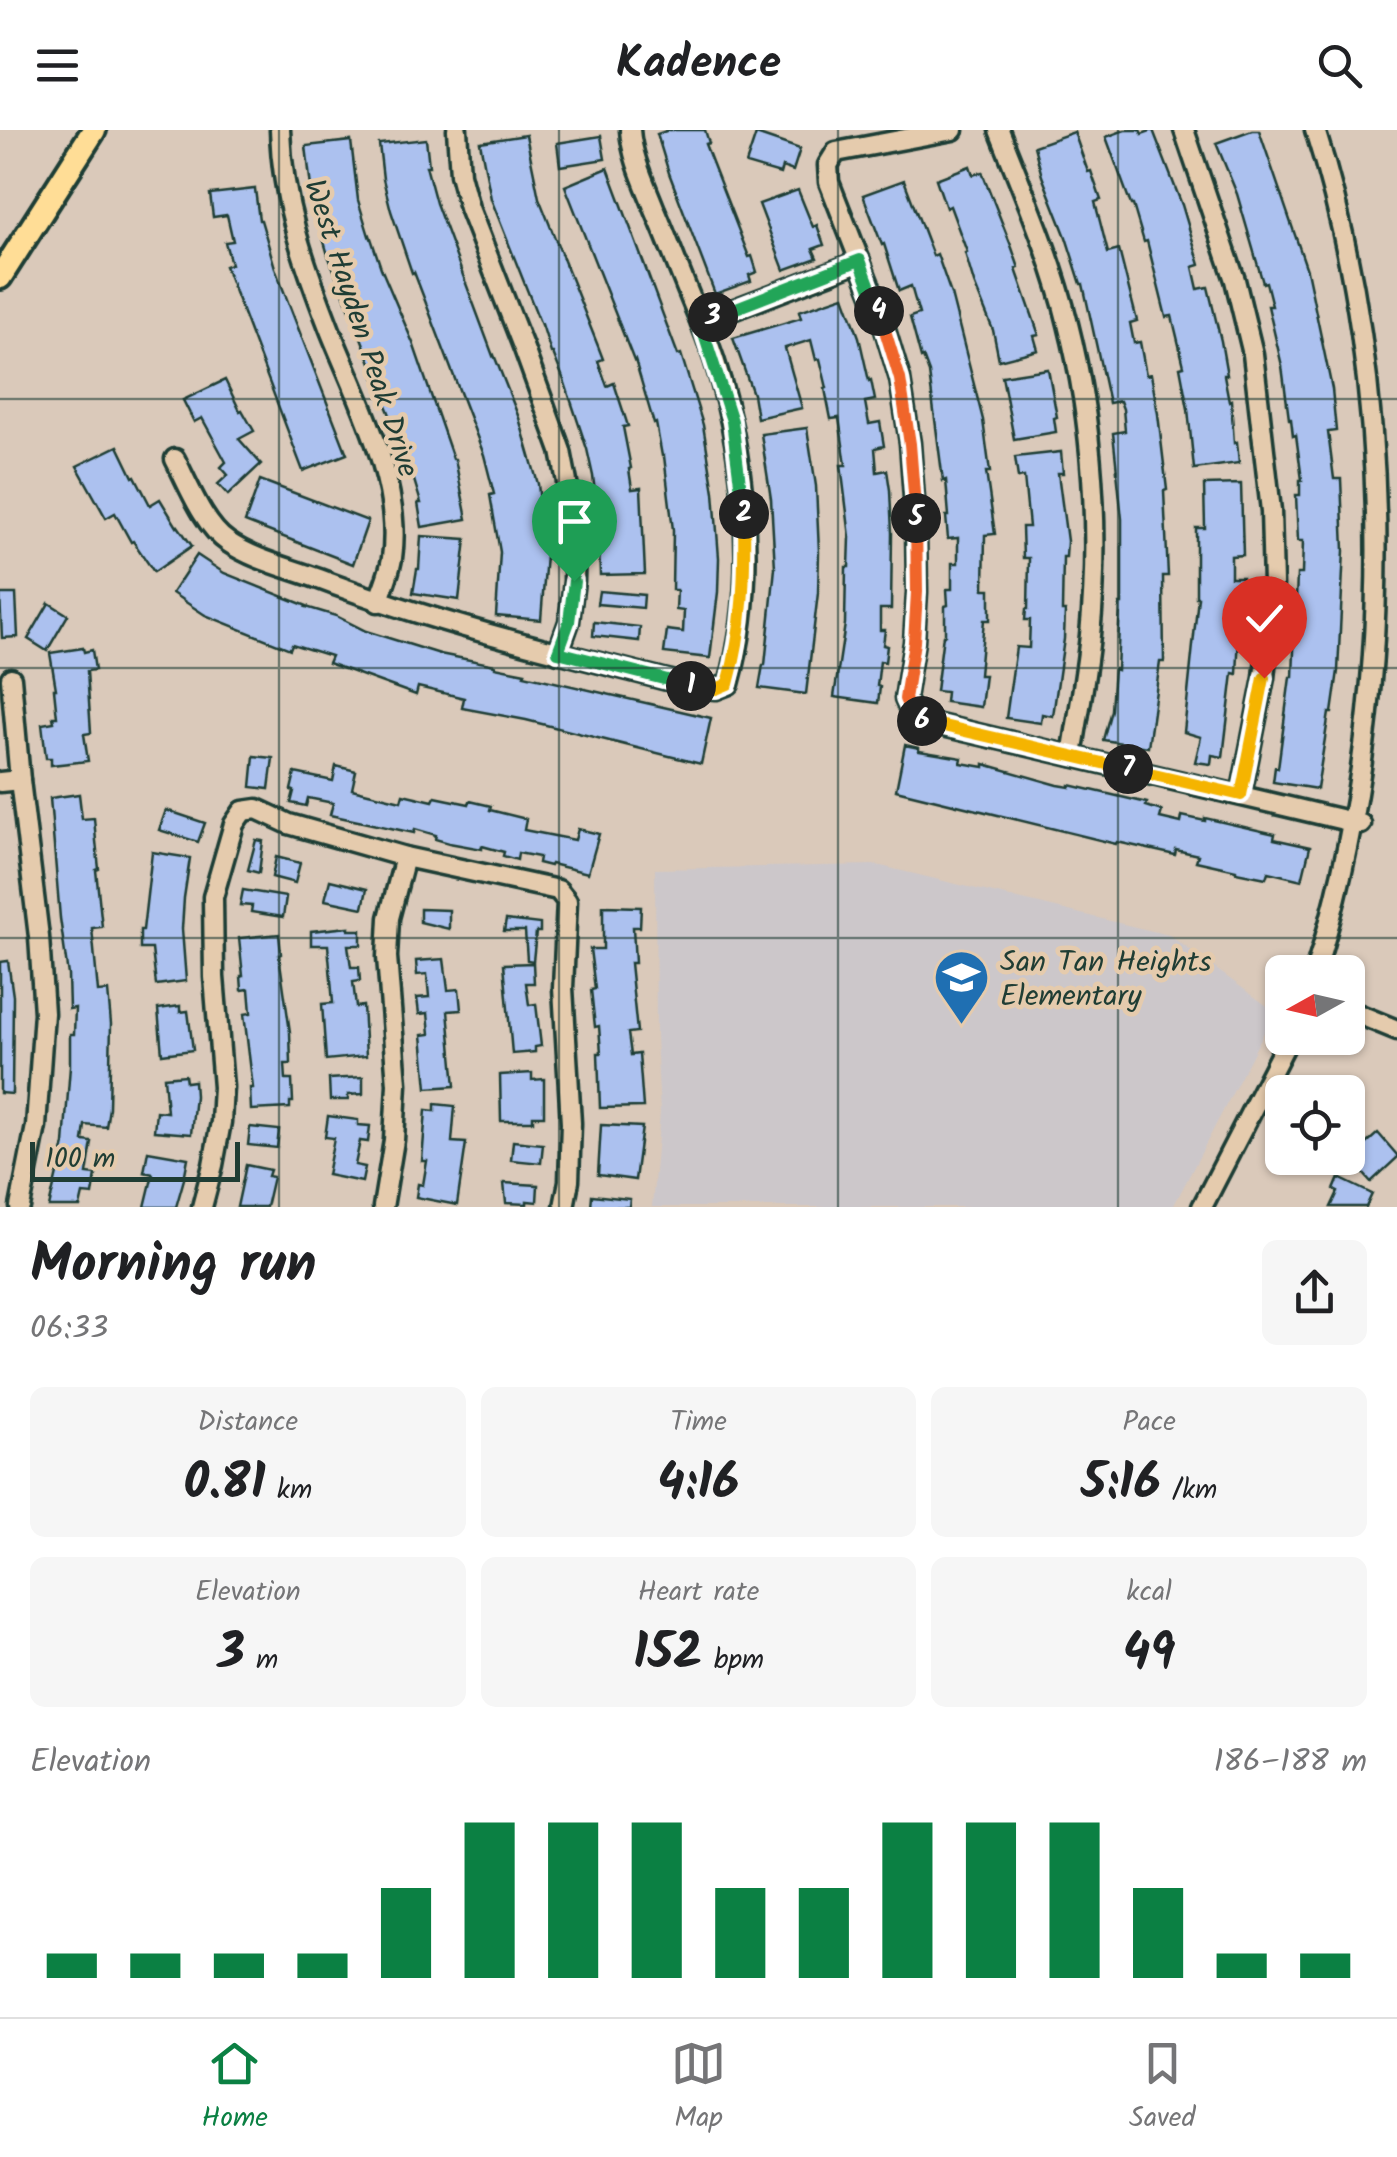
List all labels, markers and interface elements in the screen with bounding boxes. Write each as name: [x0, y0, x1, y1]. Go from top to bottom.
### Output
text: Kadence: [616, 29, 781, 101]
icon: menu: [30, 38, 85, 93]
icon: search: [1312, 38, 1367, 93]
street label: West Hayden Peak Drive: [289, 173, 431, 484]
pin: 4: [854, 286, 904, 336]
text: 4: [871, 288, 887, 333]
pin: 3: [688, 292, 738, 342]
text: 3: [705, 294, 721, 339]
pin: [532, 479, 617, 582]
pin: 2: [719, 489, 769, 539]
text: 2: [736, 491, 752, 536]
pin: 5: [891, 493, 941, 543]
icon: arrive: [547, 494, 602, 549]
text: 5: [909, 495, 923, 540]
pin: [1222, 576, 1307, 679]
icon: check: [1237, 591, 1292, 646]
pin: 1: [666, 661, 716, 711]
text: 1: [687, 663, 695, 708]
pin: 6: [897, 696, 947, 746]
text: 6: [914, 698, 930, 743]
pin: 7: [1103, 744, 1153, 794]
text: 7: [1121, 746, 1135, 791]
place label: San Tan Heights Elementary: [1000, 939, 1212, 1021]
school or university icon: San Tan Heights Elementary: [931, 948, 991, 1027]
north arrow: [1265, 955, 1365, 1055]
map controls: [1265, 955, 1365, 1175]
button: locate: [1265, 1075, 1365, 1175]
scale bar: [30, 1137, 240, 1182]
text: 100 m: [45, 1137, 115, 1182]
text: Morning run: [30, 1223, 317, 1310]
button: share: [1262, 1240, 1367, 1345]
text: 06:33: [30, 1304, 108, 1355]
text: Distance: [198, 1400, 298, 1445]
text: Time: [670, 1400, 727, 1445]
text: Pace: [1122, 1400, 1176, 1445]
text: 0.81: [183, 1445, 266, 1525]
text: 4:16: [658, 1445, 739, 1525]
text: 5:16: [1081, 1445, 1161, 1525]
text: km: [266, 1468, 312, 1513]
text: /km: [1161, 1468, 1217, 1513]
text: Elevation: [195, 1570, 301, 1615]
text: Heart rate: [638, 1570, 759, 1615]
text: kcal: [1126, 1570, 1172, 1615]
text: 3: [217, 1615, 245, 1695]
text: 152: [633, 1615, 702, 1695]
text: 49: [1123, 1615, 1175, 1695]
text: m: [245, 1638, 278, 1683]
text: bpm: [702, 1638, 764, 1683]
text: Elevation: [30, 1737, 151, 1788]
text: 186–188 m: [1213, 1737, 1367, 1788]
tab: Home: [202, 2036, 268, 2141]
tab: Map: [671, 2036, 726, 2141]
tab: Saved: [1129, 2036, 1195, 2141]

